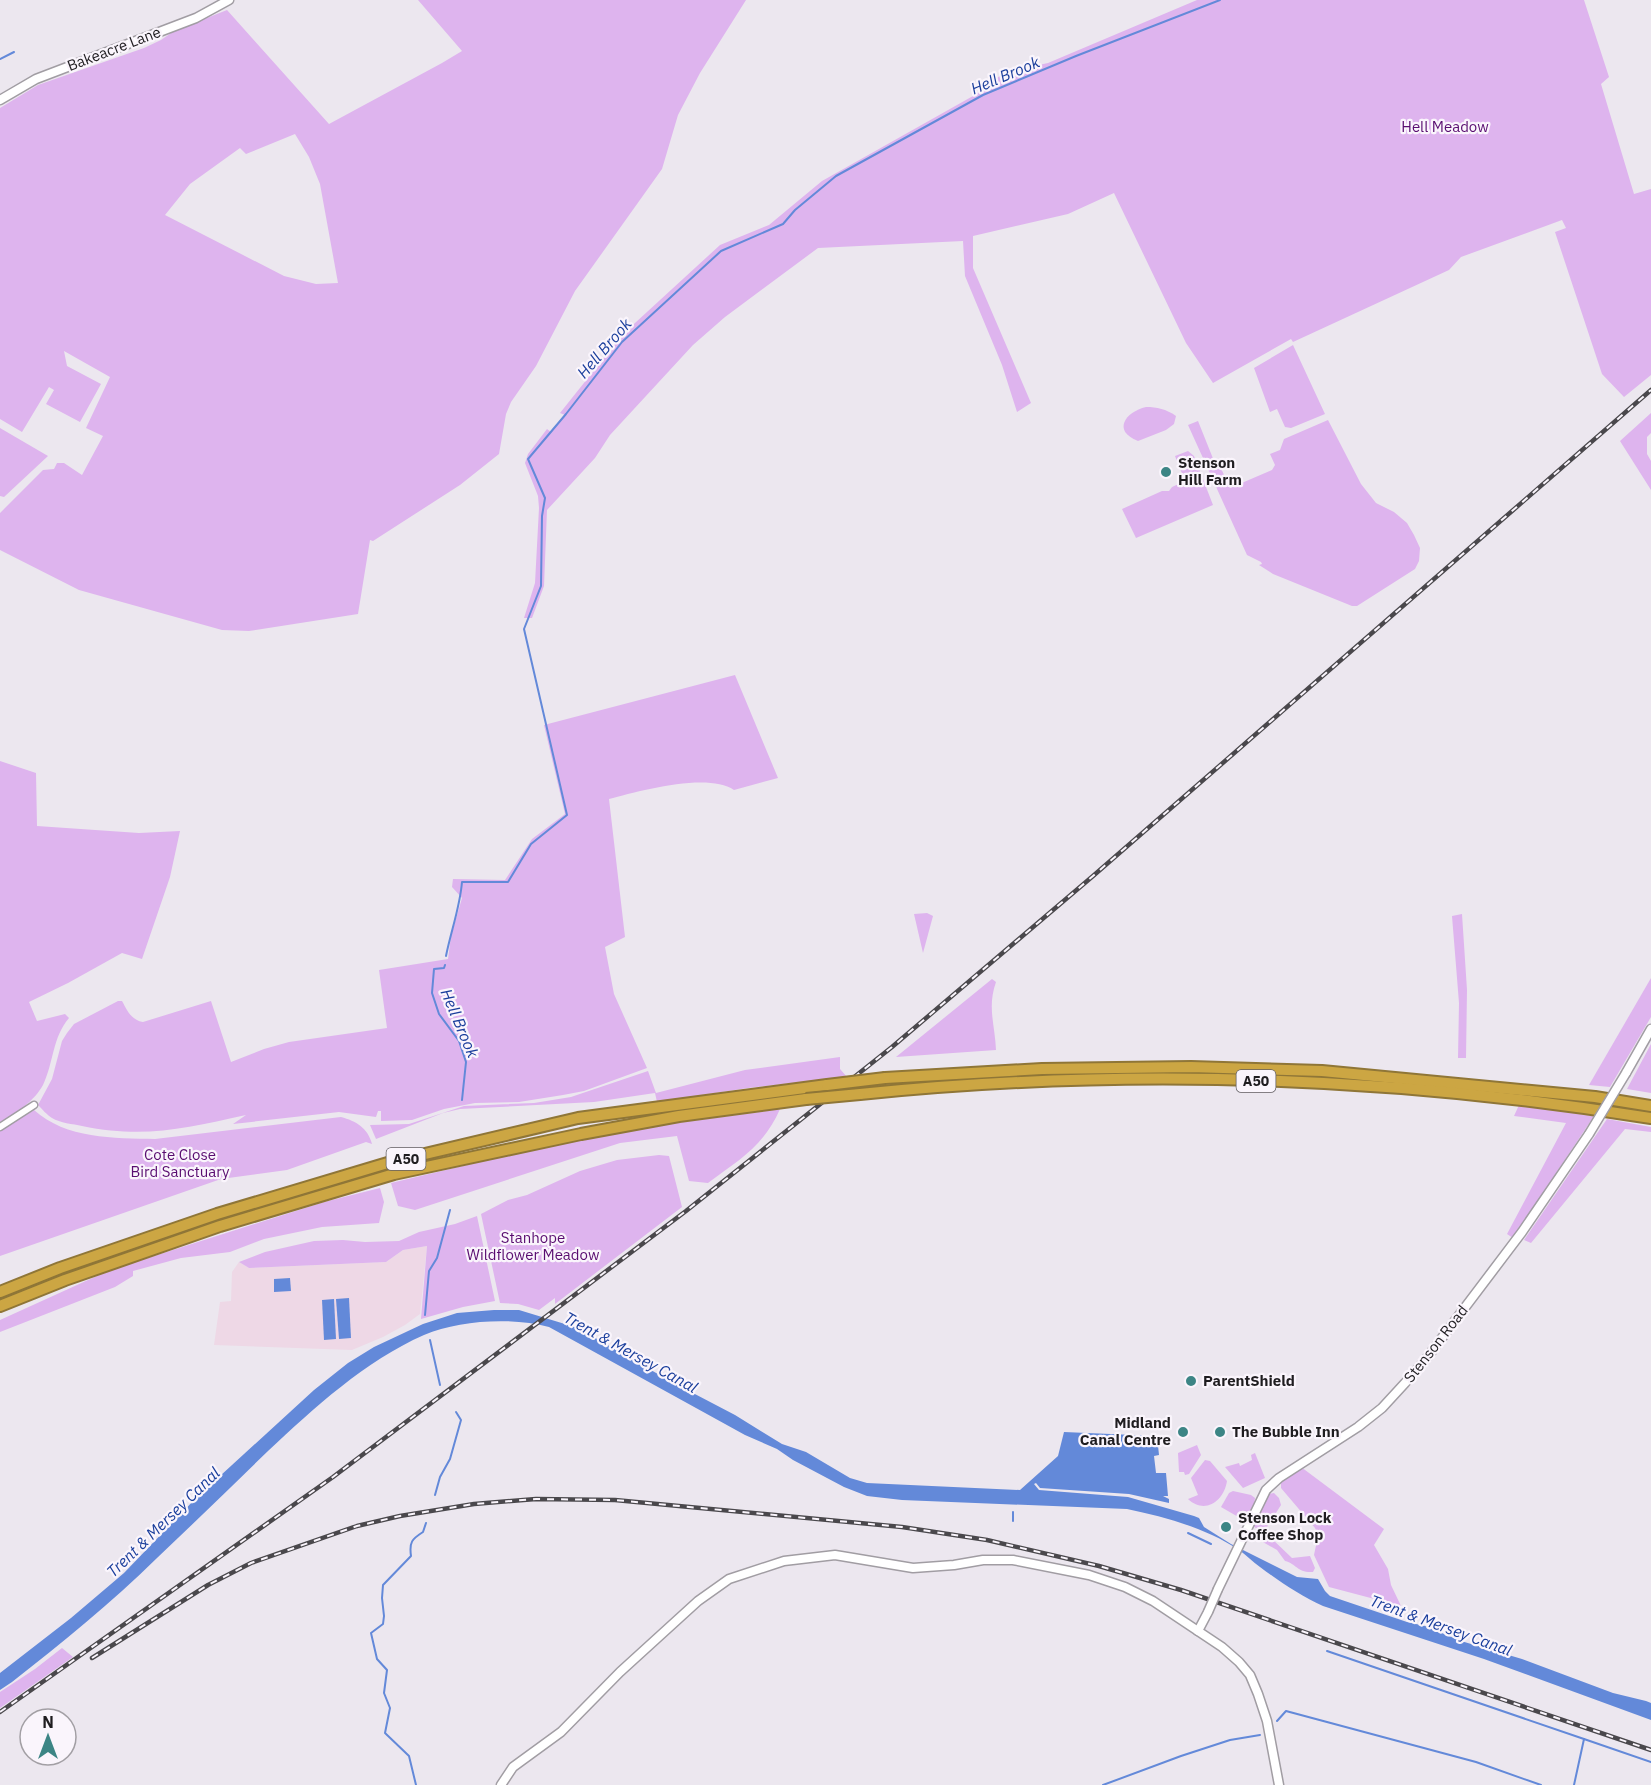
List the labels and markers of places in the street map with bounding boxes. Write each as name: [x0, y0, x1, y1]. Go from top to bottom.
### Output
place label: Stenson Hill Farm: [1178, 453, 1242, 489]
marker: Stenson Hill Farm: [1159, 465, 1173, 479]
place label: ParentShield: [1203, 1371, 1295, 1390]
marker: ParentShield: [1184, 1374, 1198, 1388]
place label: Midland Canal Centre: [1080, 1413, 1171, 1449]
place label: The Bubble Inn: [1232, 1422, 1340, 1441]
marker: Midland Canal Centre: [1176, 1425, 1190, 1439]
marker: The Bubble Inn: [1213, 1425, 1227, 1439]
place label: Stenson Lock Coffee Shop: [1238, 1508, 1332, 1544]
marker: Stenson Lock Coffee Shop: [1219, 1520, 1233, 1534]

